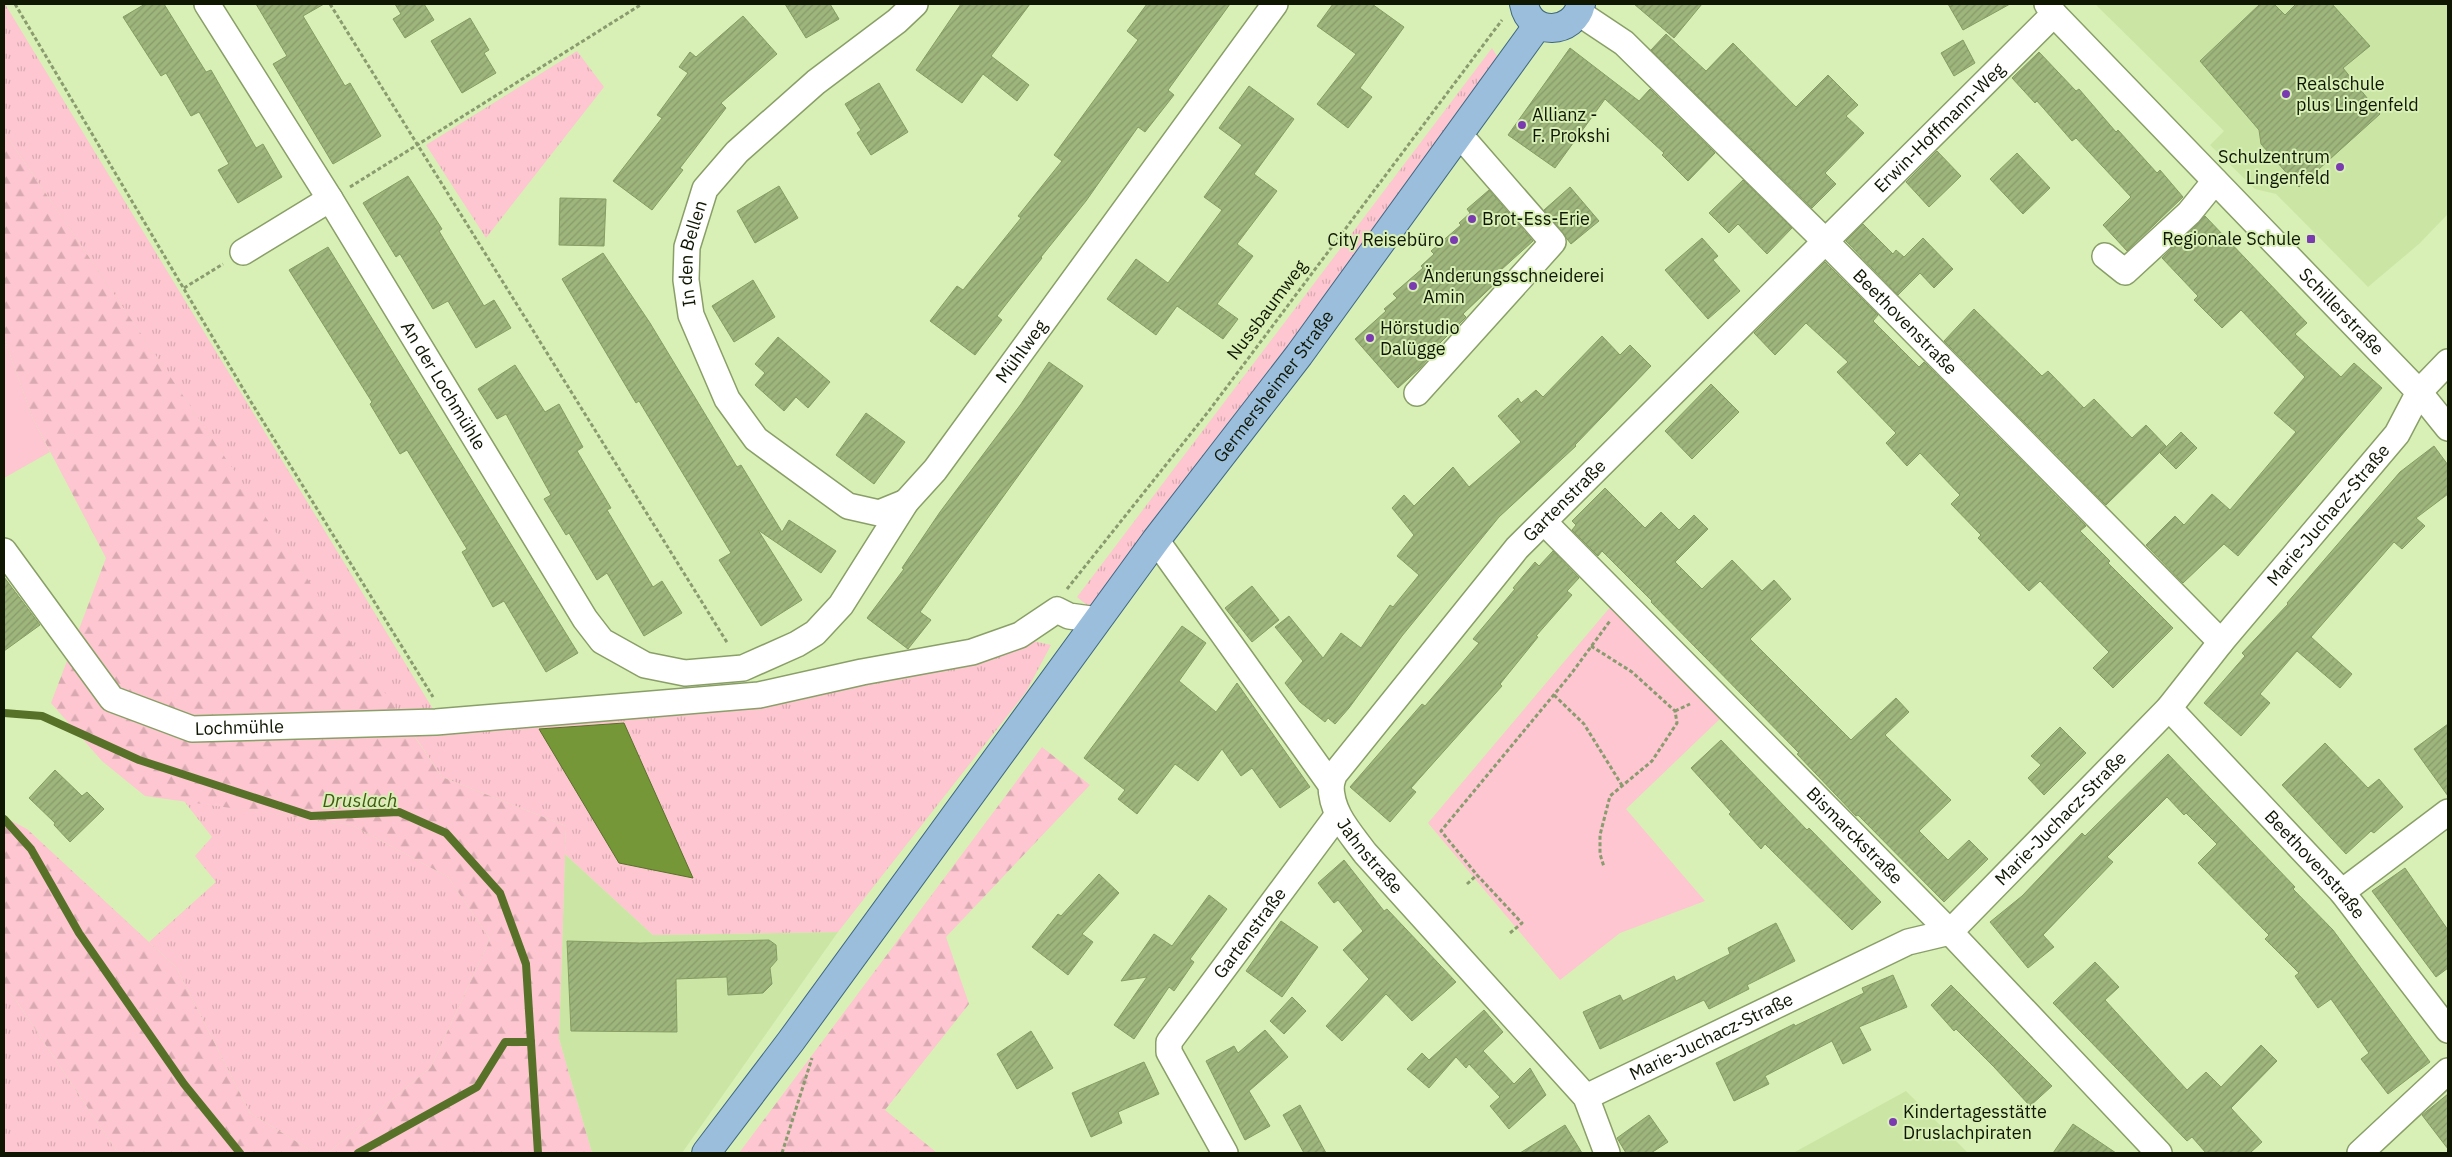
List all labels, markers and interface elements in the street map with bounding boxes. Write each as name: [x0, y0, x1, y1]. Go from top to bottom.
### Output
street label: Erwin-Hoffmann-Weg: [1869, 57, 2010, 197]
place label: Realschule plus Lingenfeld: [2296, 72, 2419, 116]
marker: Realschule plus Lingenfeld: [2280, 88, 2292, 100]
place label: Allianz - F. Prokshi: [1532, 103, 1610, 147]
marker: Allianz - F. Prokshi: [1516, 119, 1528, 131]
place label: Schulzentrum Lingenfeld: [2218, 145, 2330, 189]
marker: Schulzentrum Lingenfeld: [2334, 161, 2346, 173]
street label: In den Bellen: [674, 198, 712, 308]
place label: Brot-Ess-Erie: [1482, 207, 1590, 230]
marker: Brot-Ess-Erie: [1466, 213, 1478, 225]
place label: Regionale Schule: [2162, 227, 2301, 250]
place label: City Reisebüro: [1327, 228, 1444, 251]
marker: Regionale Schule: [2305, 233, 2317, 245]
marker: City Reisebüro: [1448, 234, 1460, 246]
street label: Nussbaumweg: [1221, 255, 1312, 364]
street label: Schillerstraße: [2294, 263, 2389, 360]
place label: Änderungsschneiderei Amin: [1423, 264, 1604, 308]
street label: Beethovenstraße: [1848, 264, 1963, 379]
marker: Änderungsschneiderei Amin: [1407, 280, 1419, 292]
street label: Germersheimer Straße: [1208, 305, 1339, 467]
street label: Mühlweg: [990, 315, 1052, 388]
place label: Hörstudio Dalügge: [1380, 316, 1460, 360]
street label: An der Lochmühle: [396, 317, 492, 454]
marker: Hörstudio Dalügge: [1364, 332, 1376, 344]
street label: Marie-Juchacz-Straße: [2261, 439, 2395, 590]
street label: Gartenstraße: [1518, 454, 1611, 547]
street label: Lochmühle: [194, 714, 284, 740]
street label: Marie-Juchacz-Straße: [1990, 746, 2131, 890]
street label: Bismarckstraße: [1802, 782, 1908, 889]
water label: Druslach: [322, 788, 398, 812]
street label: Beethovenstraße: [2260, 805, 2371, 924]
street label: Jahnstraße: [1332, 814, 1408, 898]
street label: Gartenstraße: [1208, 883, 1291, 983]
street label: Marie-Juchacz-Straße: [1626, 987, 1797, 1085]
place label: Kindertagesstätte Druslachpiraten: [1903, 1100, 2047, 1144]
marker: Kindertagesstätte Druslachpiraten: [1887, 1116, 1899, 1128]

